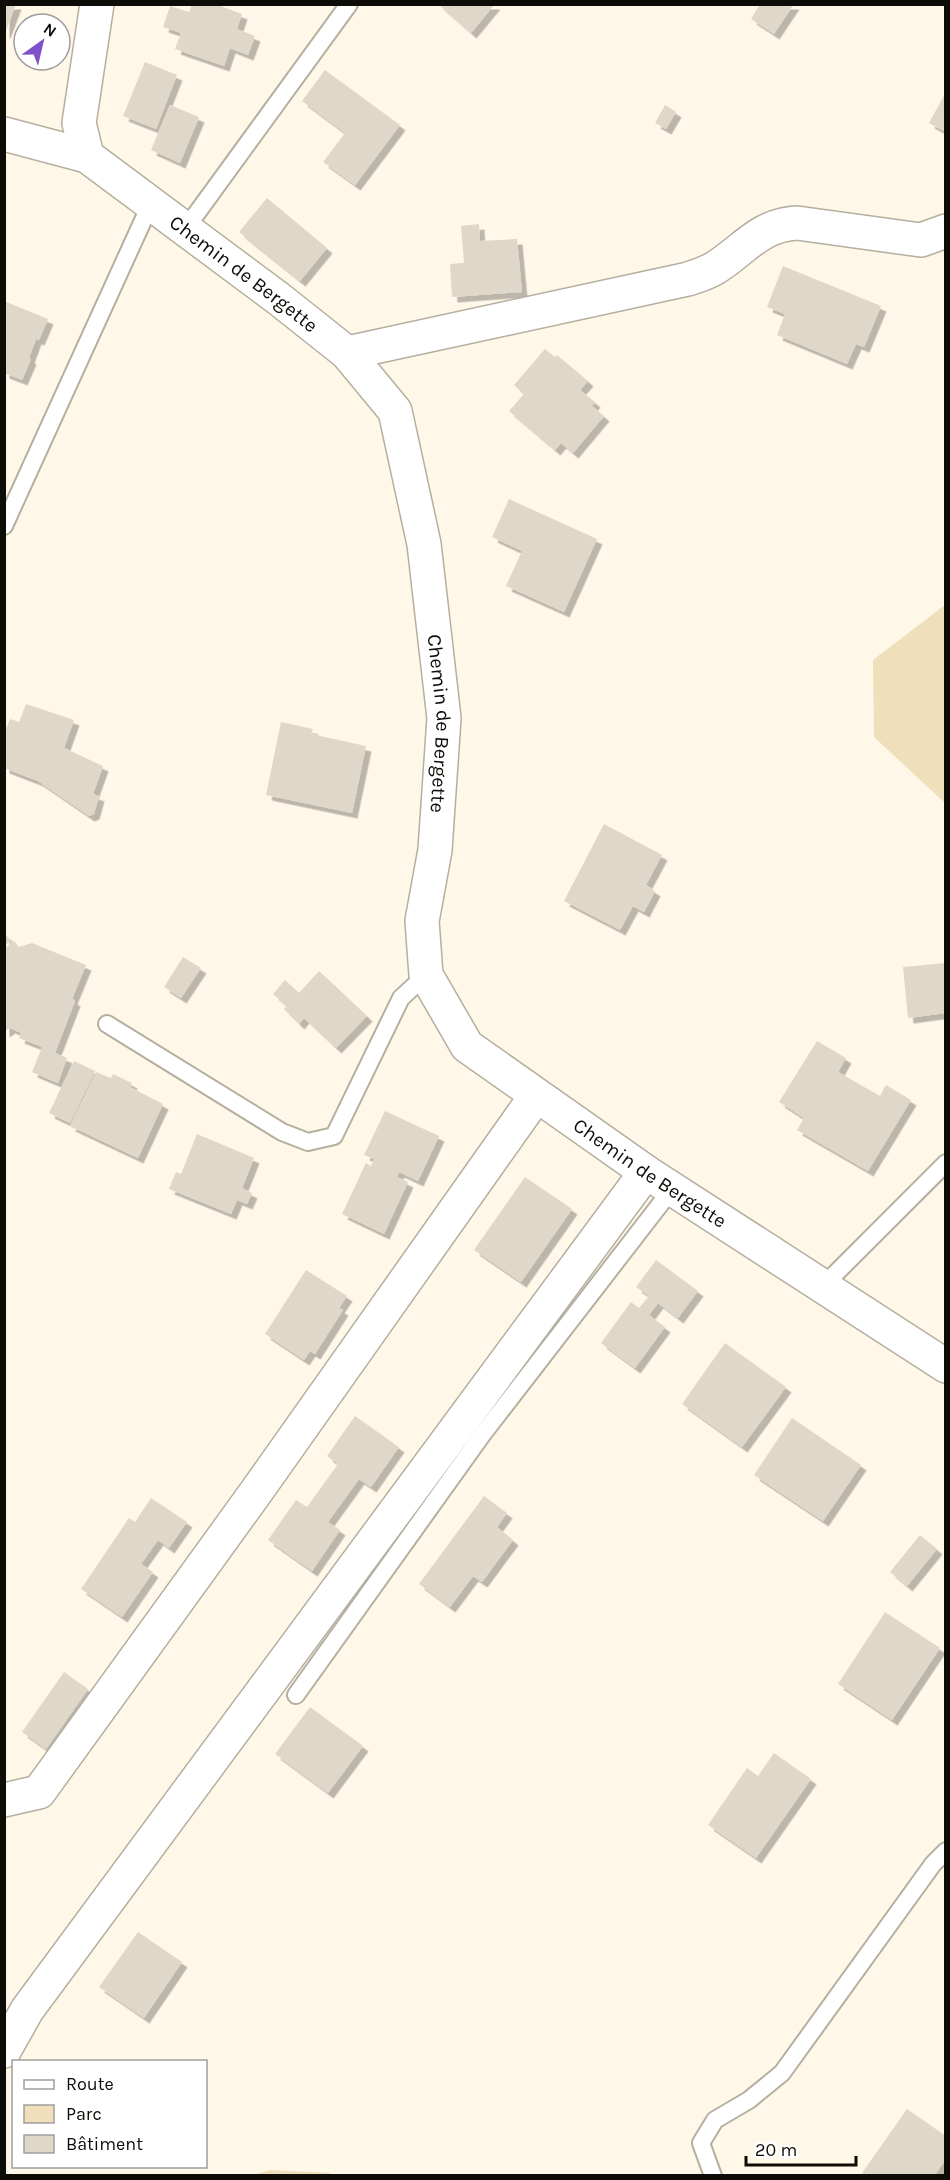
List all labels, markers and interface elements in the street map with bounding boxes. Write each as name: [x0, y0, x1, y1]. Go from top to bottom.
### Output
north arrow: [12, 12, 72, 72]
text: N: [40, 19, 60, 41]
street label: Chemin de Bergette: [165, 210, 323, 337]
street label: Chemin de Bergette: [423, 633, 456, 814]
street label: Chemin de Bergette: [569, 1113, 731, 1232]
legend: [12, 2060, 207, 2168]
text: Route: [66, 2073, 114, 2095]
text: Parc: [66, 2103, 102, 2125]
scale bar: [746, 2129, 856, 2167]
text: Bâtiment: [66, 2133, 143, 2155]
text: 20 m: [755, 2139, 797, 2161]

